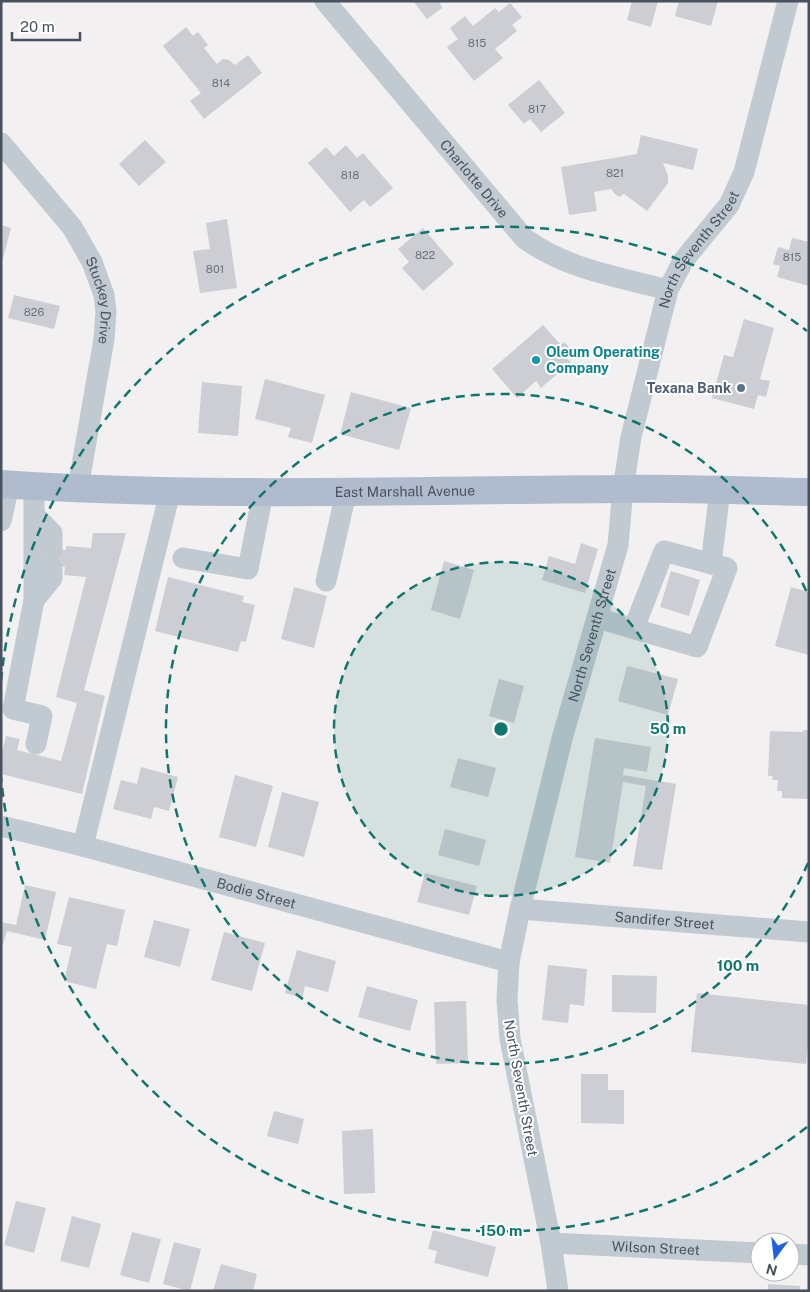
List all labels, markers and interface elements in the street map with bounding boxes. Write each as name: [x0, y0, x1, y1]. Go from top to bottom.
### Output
scale bar: [12, 10, 80, 42]
text: 20 m: [20, 18, 55, 35]
house number: 815: [468, 37, 486, 49]
house number: 814: [212, 77, 230, 89]
house number: 817: [528, 103, 546, 115]
street label: Charlotte Drive: [437, 136, 512, 221]
house number: 821: [606, 167, 624, 179]
house number: 818: [341, 169, 359, 181]
street label: North Seventh Street: [656, 188, 742, 310]
house number: 822: [415, 249, 436, 261]
house number: 815: [783, 251, 801, 263]
street label: Stuckey Drive: [82, 253, 114, 346]
house number: 801: [206, 263, 224, 275]
house number: 826: [24, 306, 44, 318]
place label: Oleum Operating Company: [546, 344, 660, 376]
marker: Oleum Operating Company: [530, 354, 542, 366]
place label: Texana Bank: [647, 380, 731, 396]
marker: Texana Bank: [735, 382, 747, 394]
street label: East Marshall Avenue: [335, 483, 475, 500]
street label: North Seventh Street: [565, 567, 619, 704]
centre of rings: [492, 720, 510, 738]
text: 50 m: [650, 720, 686, 737]
street label: Bodie Street: [215, 875, 298, 912]
street label: Sandifer Street: [614, 909, 715, 932]
text: 100 m: [717, 957, 759, 974]
street label: North Seventh Street: [501, 1019, 541, 1157]
text: 150 m: [479, 1222, 523, 1239]
north arrow: [750, 1232, 800, 1282]
street label: Wilson Street: [611, 1238, 700, 1258]
text: N: [764, 1260, 779, 1279]

